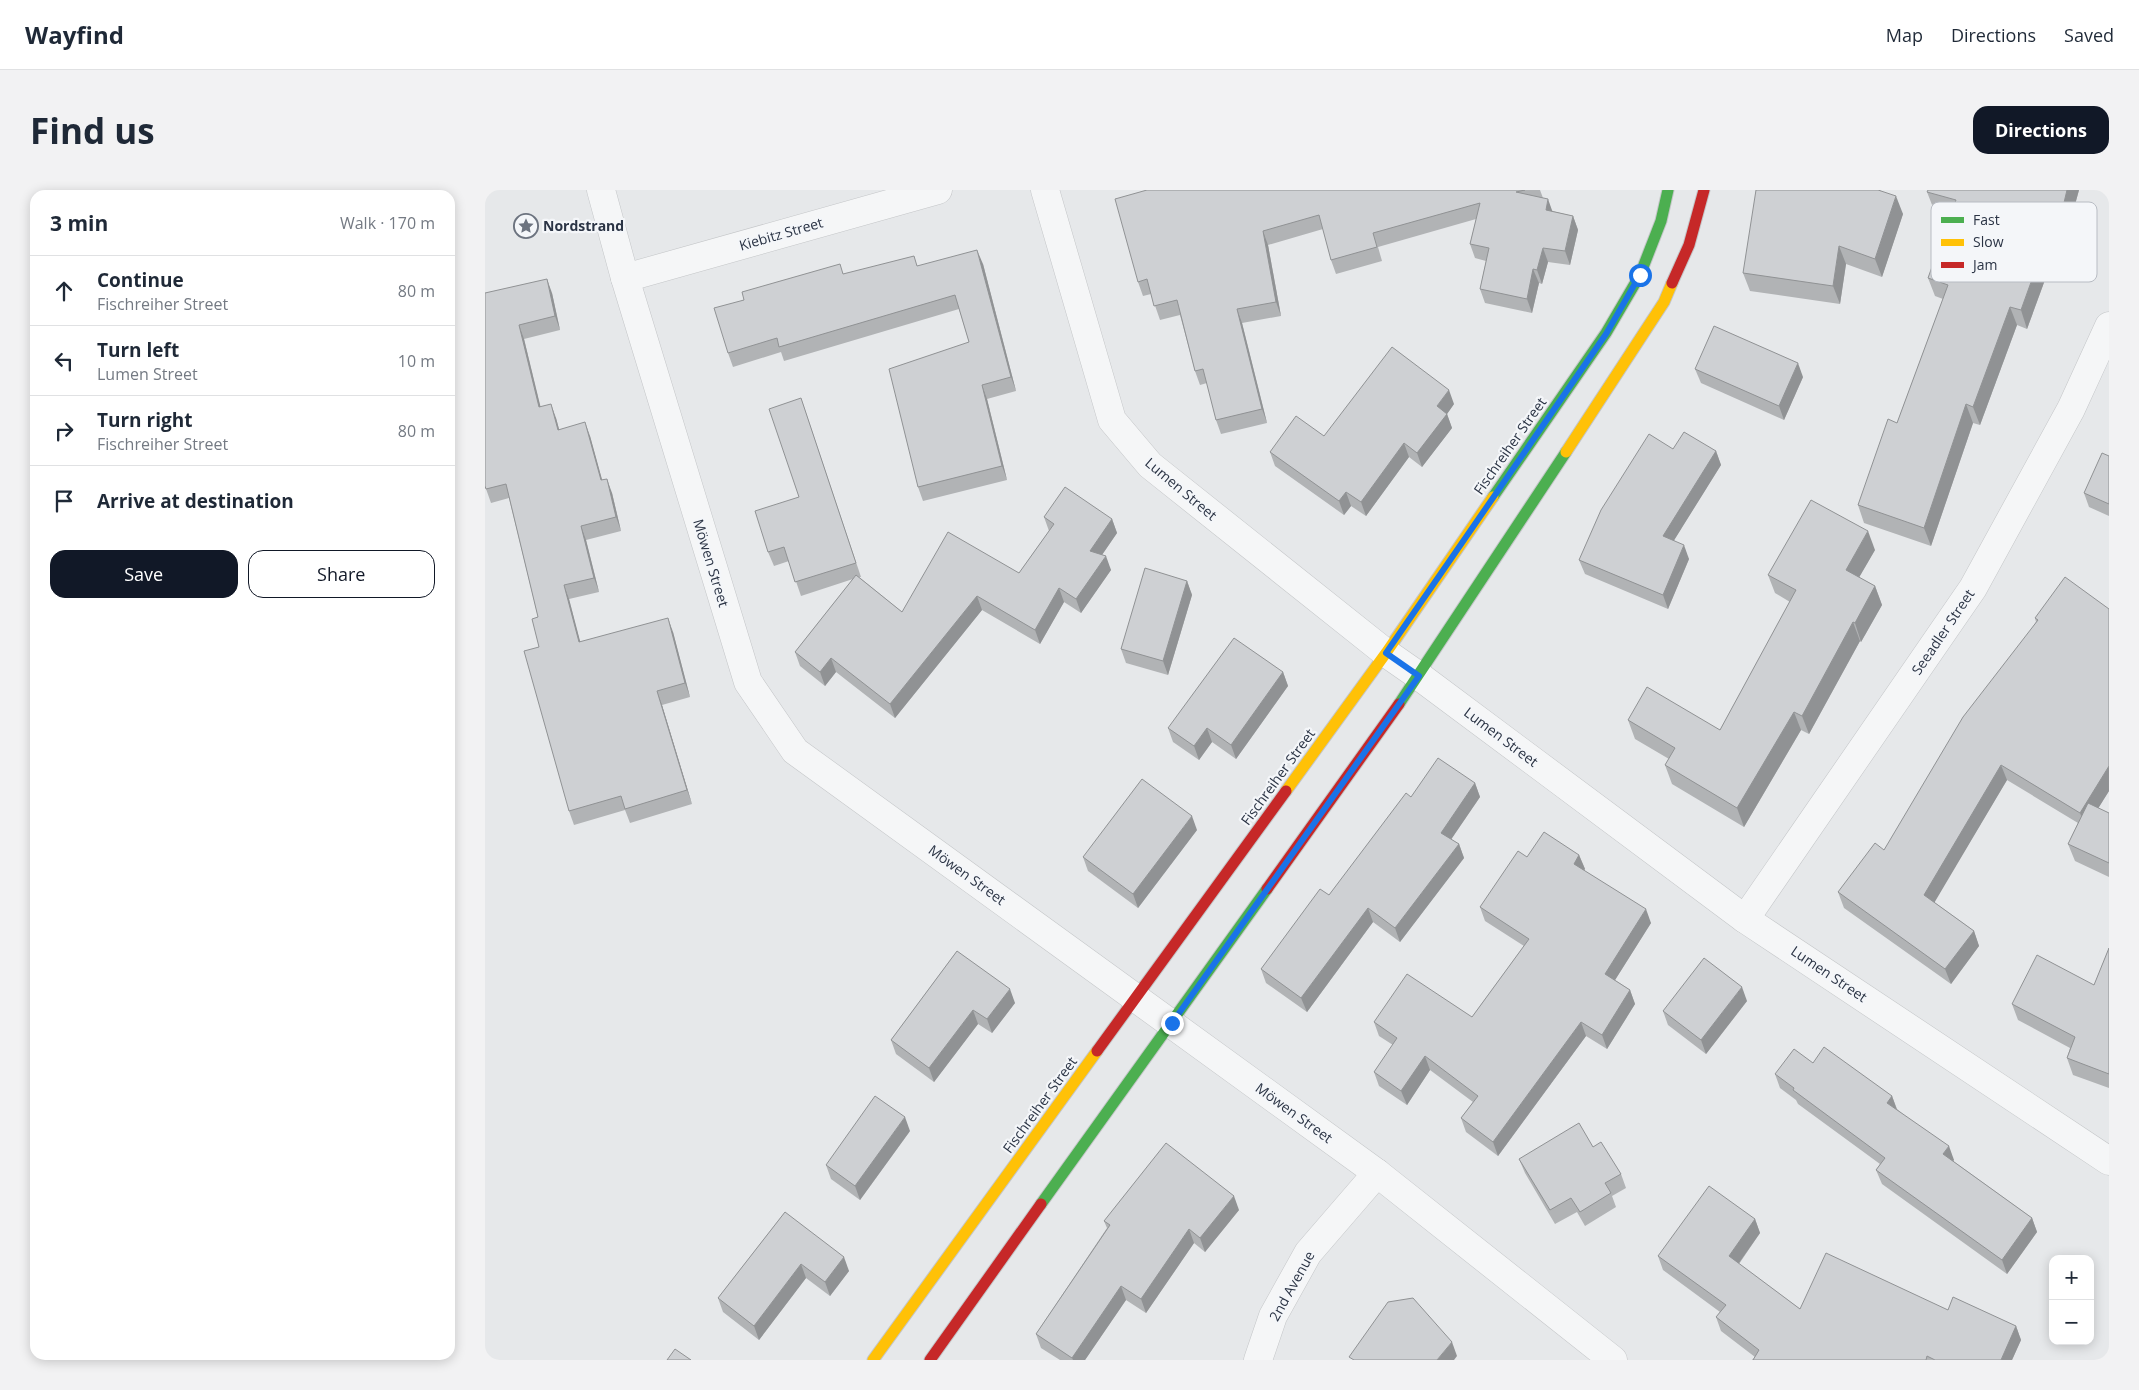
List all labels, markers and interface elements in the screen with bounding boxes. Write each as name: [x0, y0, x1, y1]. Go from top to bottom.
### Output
text: Wayfind: [25, 18, 124, 51]
text: Map: [1886, 23, 1923, 47]
text: Directions: [1951, 23, 2036, 47]
text: Saved: [2064, 23, 2114, 47]
button: Directions: [1973, 106, 2109, 154]
text: Find us: [30, 107, 155, 154]
legend: [1931, 202, 2097, 282]
text: 3 min: [50, 209, 108, 237]
text: Fast: [1973, 210, 2000, 229]
text: Walk · 170 m: [340, 212, 435, 234]
street label: Kiebitz Street: [737, 212, 825, 255]
place icon: Nordstrand: [513, 213, 539, 239]
place label: Nordstrand: [543, 216, 624, 235]
text: Slow: [1973, 232, 2004, 251]
text: Jam: [1971, 255, 1998, 274]
route start: [1629, 264, 1652, 287]
text: Continue: [97, 267, 184, 293]
icon: ahead: [50, 277, 78, 305]
text: 80 m: [398, 280, 435, 302]
text: Fischreiher Street: [97, 293, 228, 315]
text: Turn left: [97, 337, 179, 363]
icon: left: [50, 347, 78, 375]
text: 10 m: [398, 350, 435, 372]
text: Lumen Street: [97, 363, 198, 385]
street label: Fischreiher Street: [1469, 393, 1550, 498]
text: Turn right: [97, 407, 192, 433]
icon: right: [50, 417, 78, 445]
text: 80 m: [398, 420, 435, 442]
text: Fischreiher Street: [97, 433, 228, 455]
street label: Lumen Street: [1141, 453, 1221, 524]
icon: arrive: [50, 487, 78, 515]
text: Arrive at destination: [97, 488, 294, 514]
street label: Möwen Street: [689, 517, 734, 609]
button: Save: [50, 550, 238, 598]
button: Share: [248, 550, 435, 598]
street label: Seeadler Street: [1907, 585, 1978, 678]
street label: Lumen Street: [1460, 703, 1542, 771]
street label: Fischreiher Street: [1236, 725, 1319, 829]
street label: Möwen Street: [925, 840, 1010, 909]
street label: Lumen Street: [1787, 941, 1871, 1006]
route end: [1161, 1012, 1184, 1035]
street label: Fischreiher Street: [998, 1053, 1081, 1157]
street label: Möwen Street: [1252, 1078, 1337, 1147]
street label: 2nd Avenue: [1264, 1247, 1319, 1324]
map controls: [2049, 1255, 2094, 1345]
button: +: [2049, 1255, 2094, 1300]
button: −: [2049, 1300, 2094, 1345]

